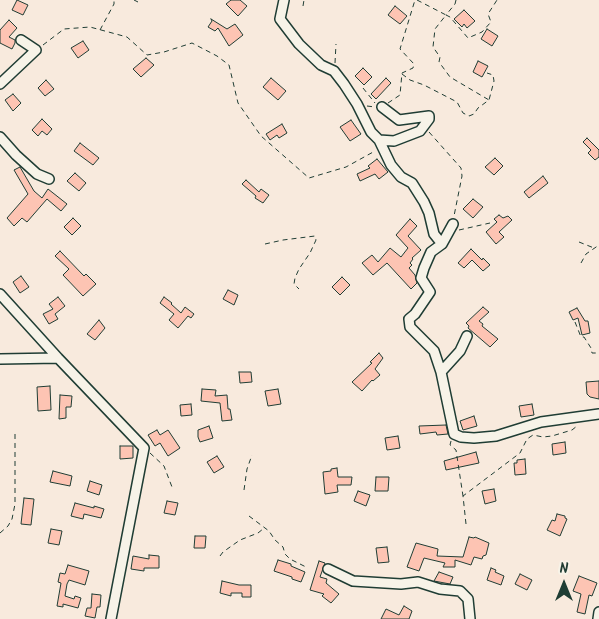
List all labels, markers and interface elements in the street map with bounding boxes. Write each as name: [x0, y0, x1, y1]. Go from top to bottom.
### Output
text: N: [560, 558, 568, 580]
north arrow: [539, 559, 589, 609]

